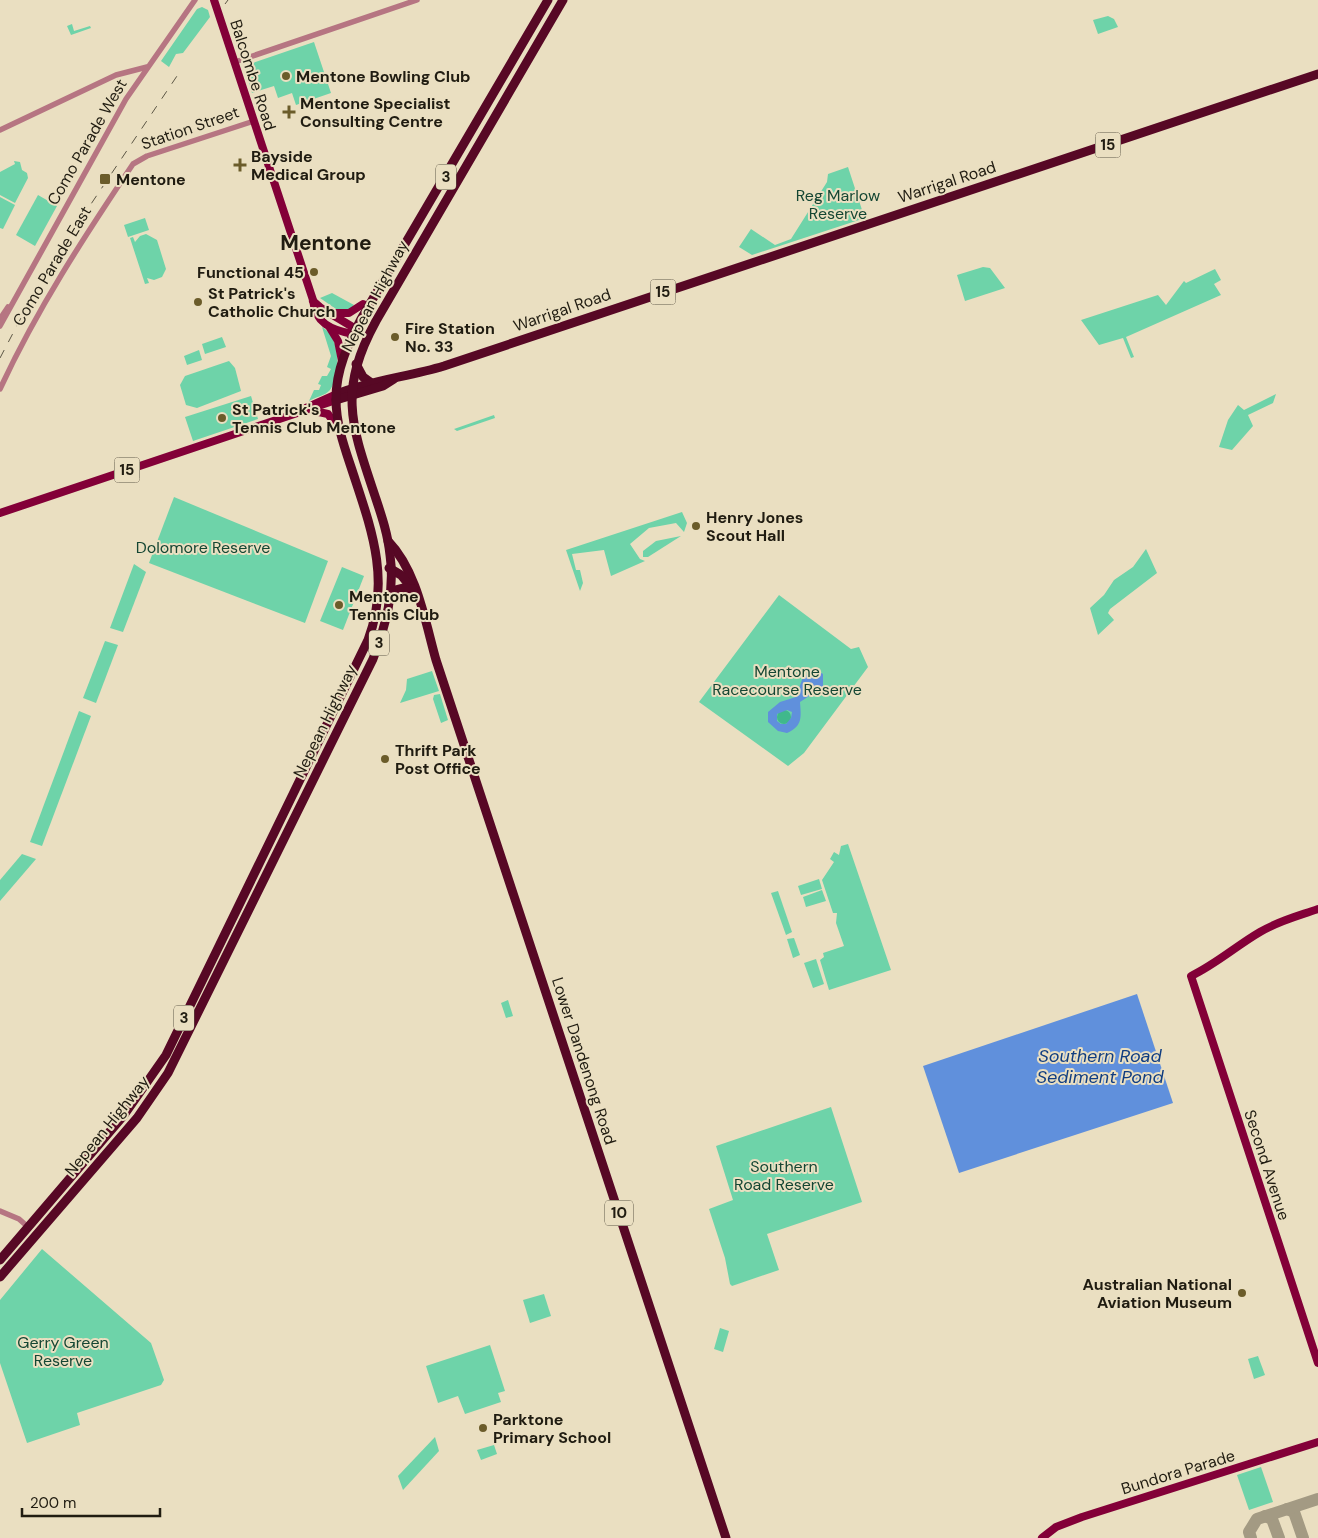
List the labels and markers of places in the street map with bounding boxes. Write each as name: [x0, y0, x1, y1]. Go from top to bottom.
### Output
place label: Mentone Bowling Club: [296, 66, 470, 87]
marker: Mentone Bowling Club: [280, 70, 292, 82]
place label: Mentone Specialist Consulting Centre: [300, 93, 451, 132]
marker: Mentone Specialist Consulting Centre: [282, 105, 296, 119]
place label: Bayside Medical Group: [251, 146, 366, 185]
marker: Bayside Medical Group: [233, 158, 247, 172]
place label: Mentone: [116, 169, 186, 190]
marker: Mentone: [98, 172, 112, 186]
place label: Functional 45: [197, 262, 304, 283]
marker: Functional 45: [308, 266, 320, 278]
place label: St Patrick's Catholic Church: [208, 283, 335, 322]
marker: St Patrick's Catholic Church: [192, 296, 204, 308]
place label: Fire Station No. 33: [405, 318, 495, 357]
marker: Fire Station No. 33: [389, 331, 401, 343]
place label: St Patrick's Tennis Club Mentone: [232, 399, 396, 438]
marker: St Patrick's Tennis Club Mentone: [216, 412, 228, 424]
place label: Henry Jones Scout Hall: [706, 507, 803, 546]
marker: Henry Jones Scout Hall: [690, 520, 702, 532]
place label: Mentone Tennis Club: [349, 586, 440, 625]
marker: Mentone Tennis Club: [333, 599, 345, 611]
place label: Thrift Park Post Office: [395, 740, 481, 779]
marker: Thrift Park Post Office: [379, 753, 391, 765]
place label: Australian National Aviation Museum: [1083, 1274, 1232, 1313]
marker: Australian National Aviation Museum: [1236, 1287, 1248, 1299]
place label: Parktone Primary School: [493, 1409, 611, 1448]
marker: Parktone Primary School: [477, 1422, 489, 1434]

